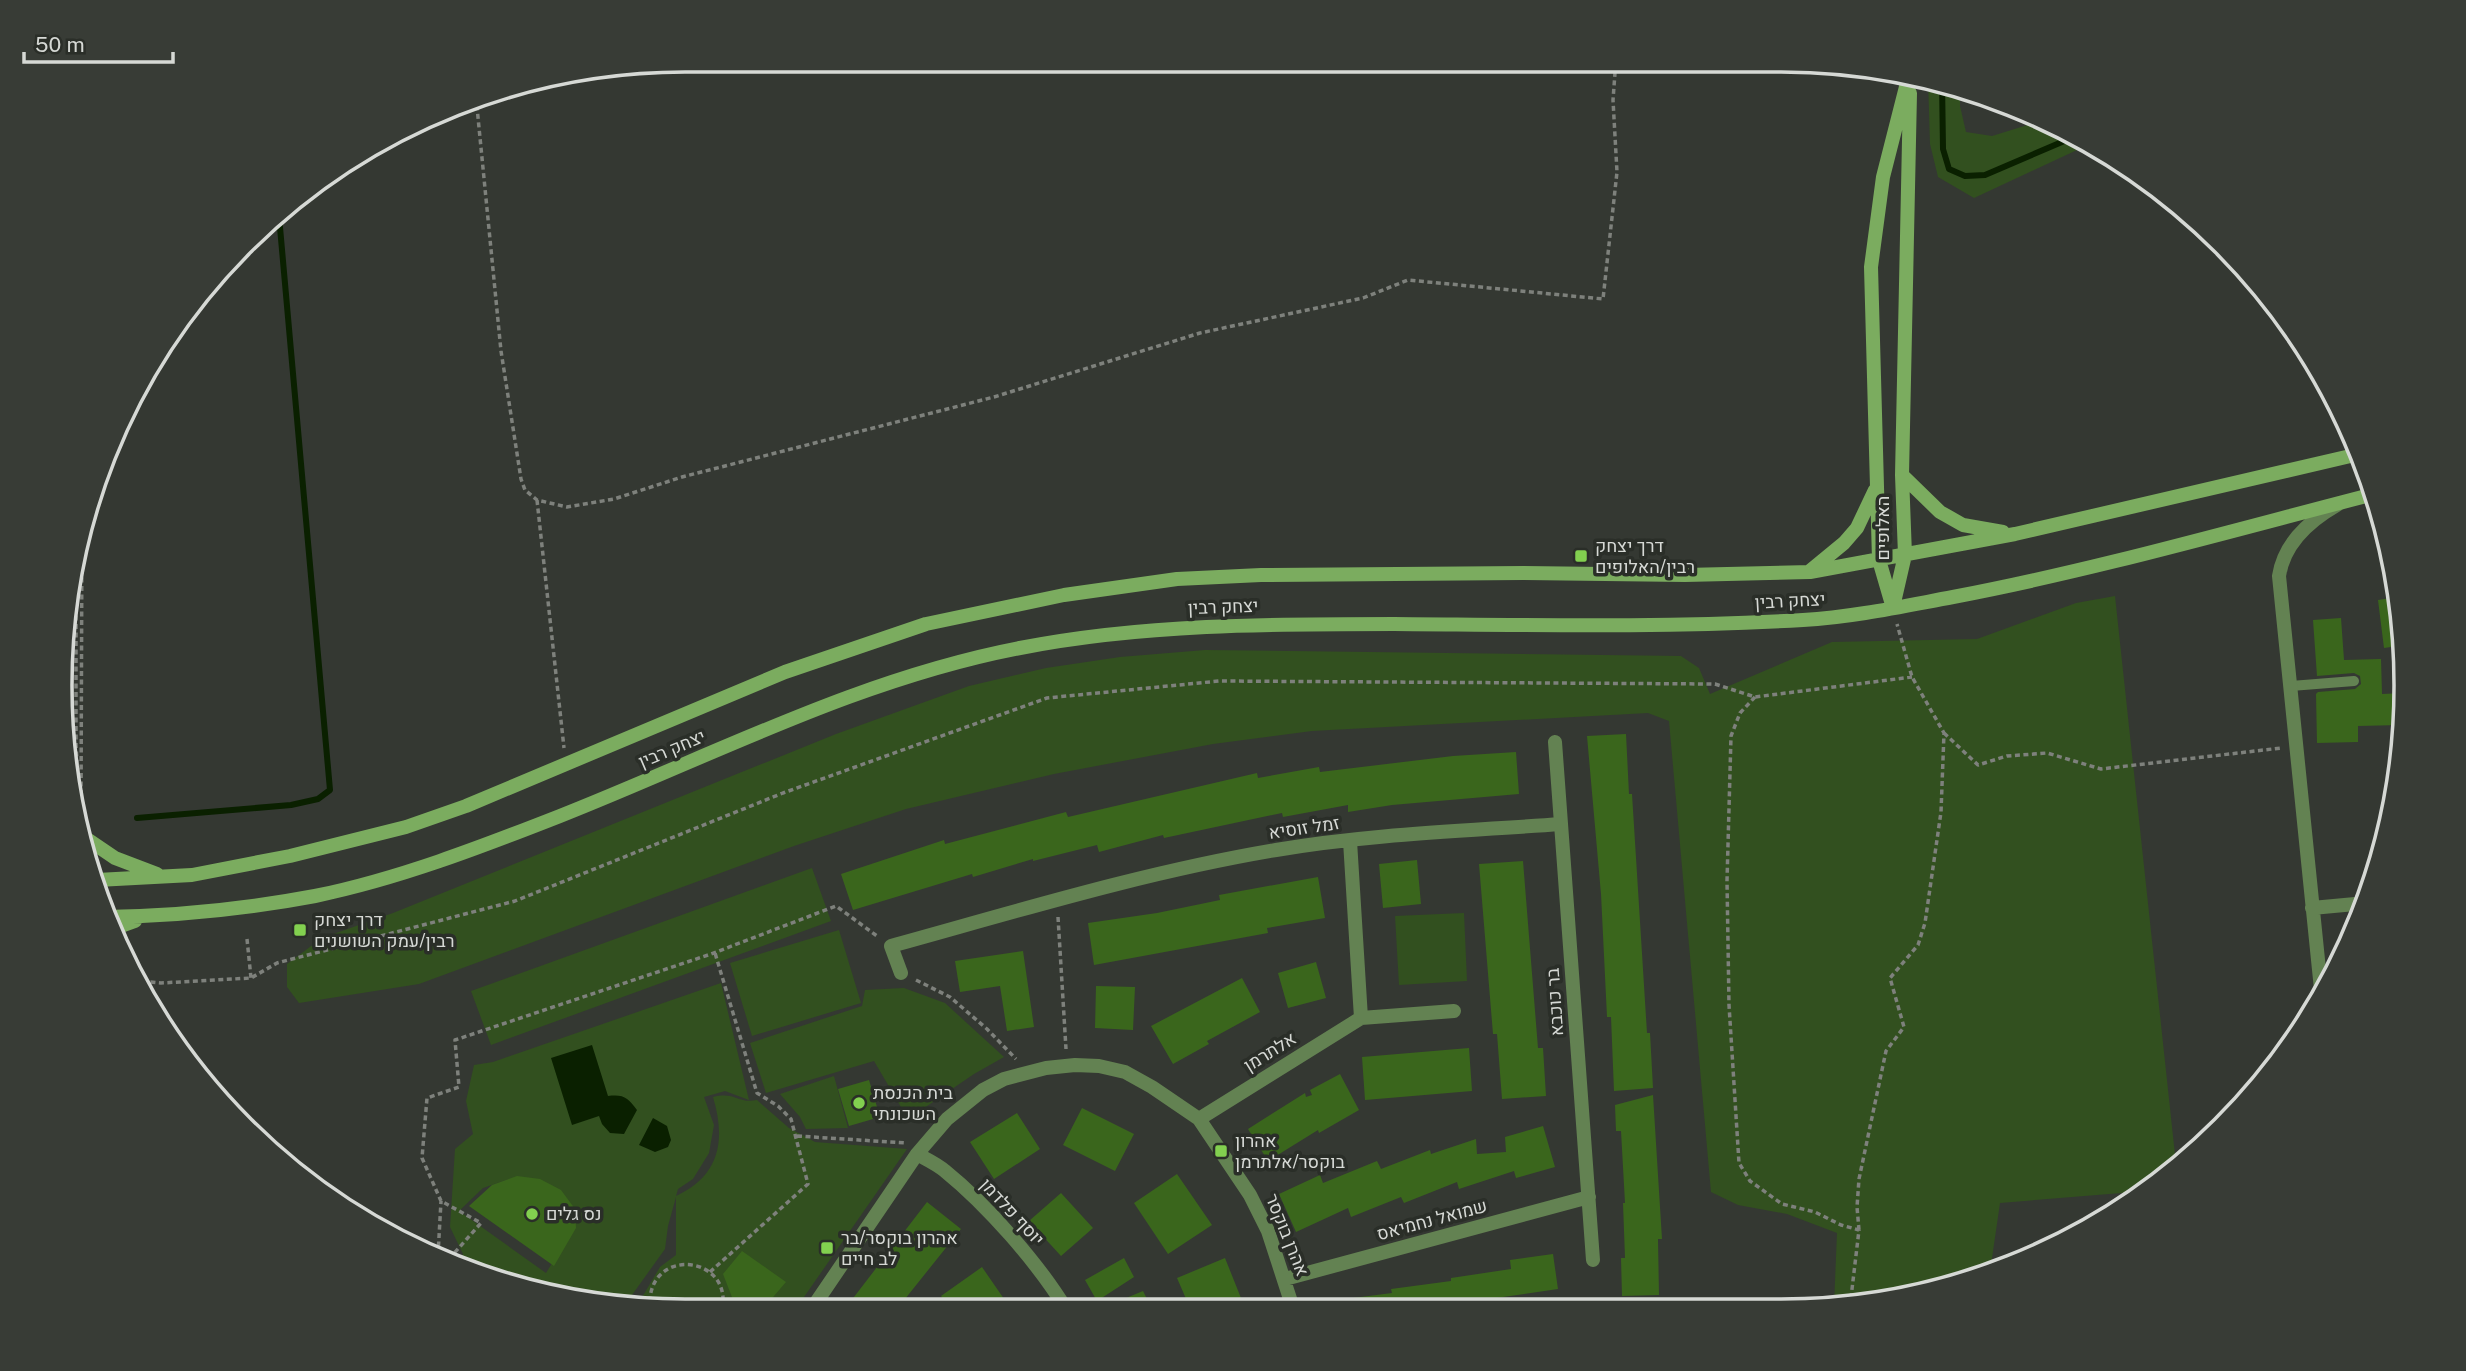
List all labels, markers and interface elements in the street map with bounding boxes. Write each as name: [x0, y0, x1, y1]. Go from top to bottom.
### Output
scale bar: [24, 21, 173, 65]
text: 50 m: [35, 32, 85, 57]
street label: האלופים: [1872, 496, 1893, 560]
place label: דרך יצחק רבין/האלופים: [1595, 535, 1695, 577]
marker: דרך יצחק רבין/האלופים: [1573, 548, 1589, 564]
street label: יצחק רבין: [1754, 588, 1826, 613]
street label: יצחק רבין: [1187, 595, 1259, 618]
street label: יצחק רבין: [635, 725, 708, 772]
street label: זמל זוסיא: [1267, 812, 1341, 843]
place label: דרך יצחק רבין/עמק השושנים: [314, 909, 455, 951]
marker: דרך יצחק רבין/עמק השושנים: [292, 922, 308, 938]
street label: בר כוכבא: [1542, 967, 1567, 1037]
street label: אלתרמן: [1240, 1027, 1300, 1076]
place label: בית הכנסת השכונתי: [873, 1082, 954, 1124]
marker: בית הכנסת השכונתי: [851, 1095, 867, 1111]
place label: אהרון בוקסר/אלתרמן: [1235, 1130, 1346, 1172]
marker: אהרון בוקסר/אלתרמן: [1213, 1143, 1229, 1159]
street label: יוסף פלדמן: [976, 1174, 1049, 1249]
street label: אהרן בוקסר: [1261, 1191, 1313, 1279]
street label: שמואל נחמיאס: [1374, 1195, 1489, 1244]
place label: נס גלים: [546, 1203, 601, 1224]
marker: נס גלים: [524, 1206, 540, 1222]
place label: אהרון בוקסר/בר לב חיים: [841, 1227, 958, 1269]
marker: אהרון בוקסר/בר לב חיים: [819, 1240, 835, 1256]

